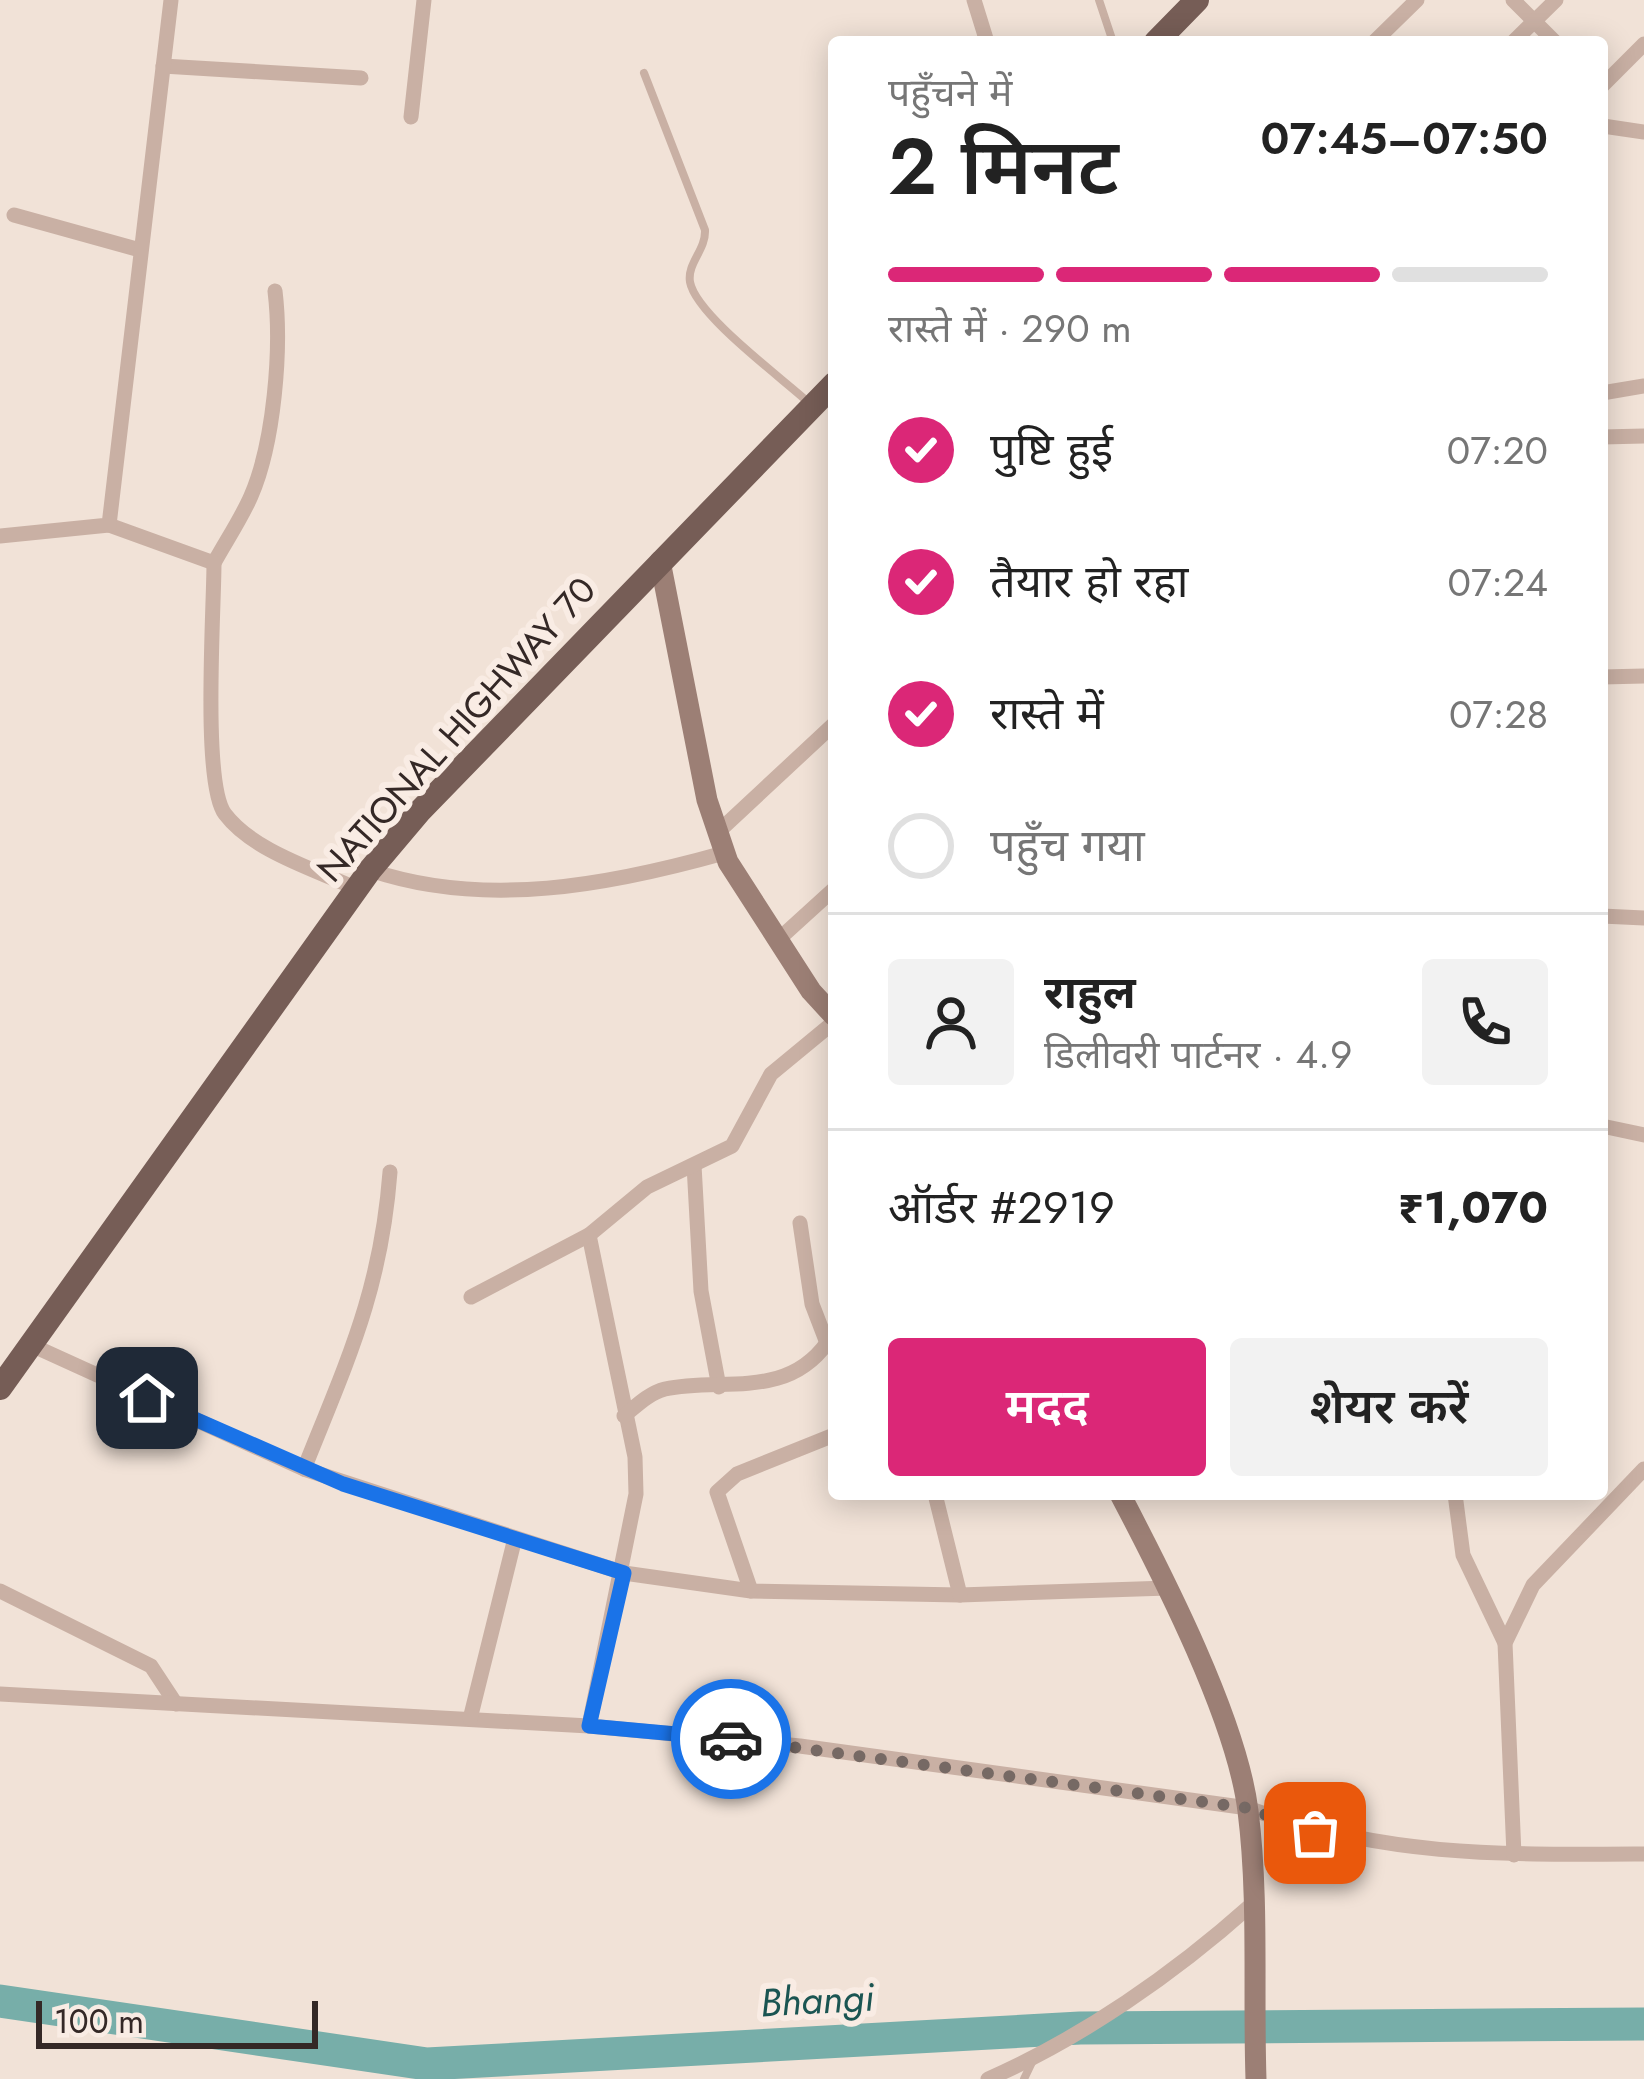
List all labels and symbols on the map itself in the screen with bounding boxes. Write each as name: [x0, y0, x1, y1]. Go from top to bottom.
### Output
street label: NATIONAL HIGHWAY 70: [305, 565, 607, 893]
pin: [96, 1347, 198, 1449]
courier: [671, 1679, 791, 1799]
pin: [1264, 1782, 1366, 1884]
water label: Bhangi: [759, 1969, 876, 2031]
scale bar: [36, 1995, 318, 2048]

